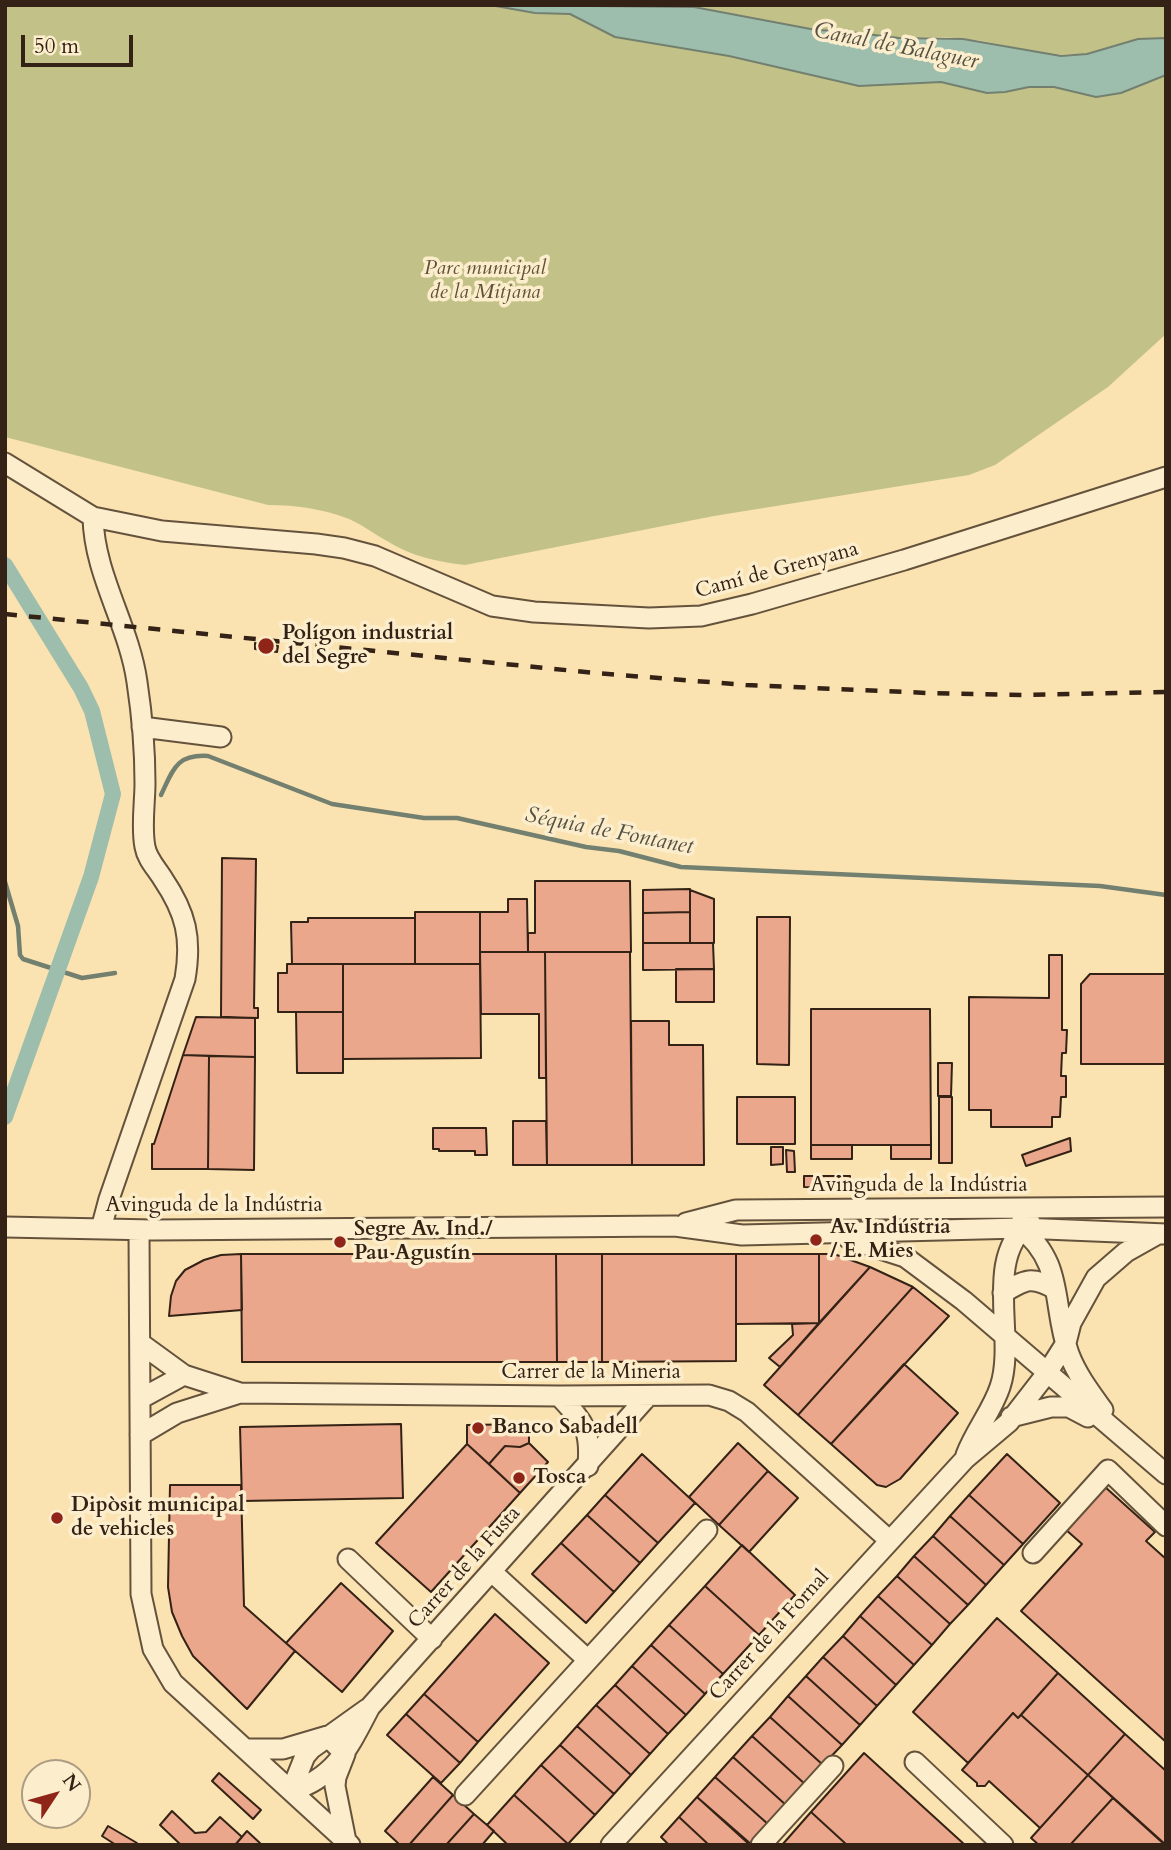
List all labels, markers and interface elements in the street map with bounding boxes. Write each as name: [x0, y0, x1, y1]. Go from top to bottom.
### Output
water label: Canal de Balaguer: [811, 18, 981, 76]
scale bar: [24, 21, 136, 65]
text: 50 m: [34, 32, 79, 61]
park label: Parc municipal de la Mitjana: [424, 256, 546, 306]
street label: Camí de Grenyana: [693, 537, 861, 605]
place label: Polígon industrial del Segre: [282, 621, 453, 671]
marker: Polígon industrial del Segre: [256, 636, 276, 656]
water label: Séquia de Fontanet: [523, 802, 695, 862]
street label: Avinguda de la Indústria: [810, 1173, 1028, 1199]
street label: Avinguda de la Indústria: [105, 1193, 323, 1219]
place label: Av. Indústria / E. Mies: [830, 1215, 951, 1265]
place label: Segre Av. Ind./ Pau Agustín: [354, 1217, 493, 1267]
marker: Av. Indústria / E. Mies: [808, 1232, 824, 1248]
marker: Segre Av. Ind./ Pau Agustín: [332, 1234, 348, 1250]
street label: Carrer de la Mineria: [501, 1360, 681, 1386]
place label: Banco Sabadell: [492, 1415, 638, 1441]
marker: Banco Sabadell: [470, 1420, 486, 1436]
place label: Tosca: [533, 1465, 586, 1491]
marker: Tosca: [511, 1470, 527, 1486]
place label: Dipòsit municipal de vehicles: [71, 1493, 245, 1543]
street label: Carrer de la Fusta: [403, 1502, 527, 1634]
marker: Dipòsit municipal de vehicles: [49, 1510, 65, 1526]
street label: Carrer de la Fornal: [705, 1566, 835, 1706]
north arrow: [21, 1759, 91, 1829]
text: N: [56, 1769, 87, 1797]

